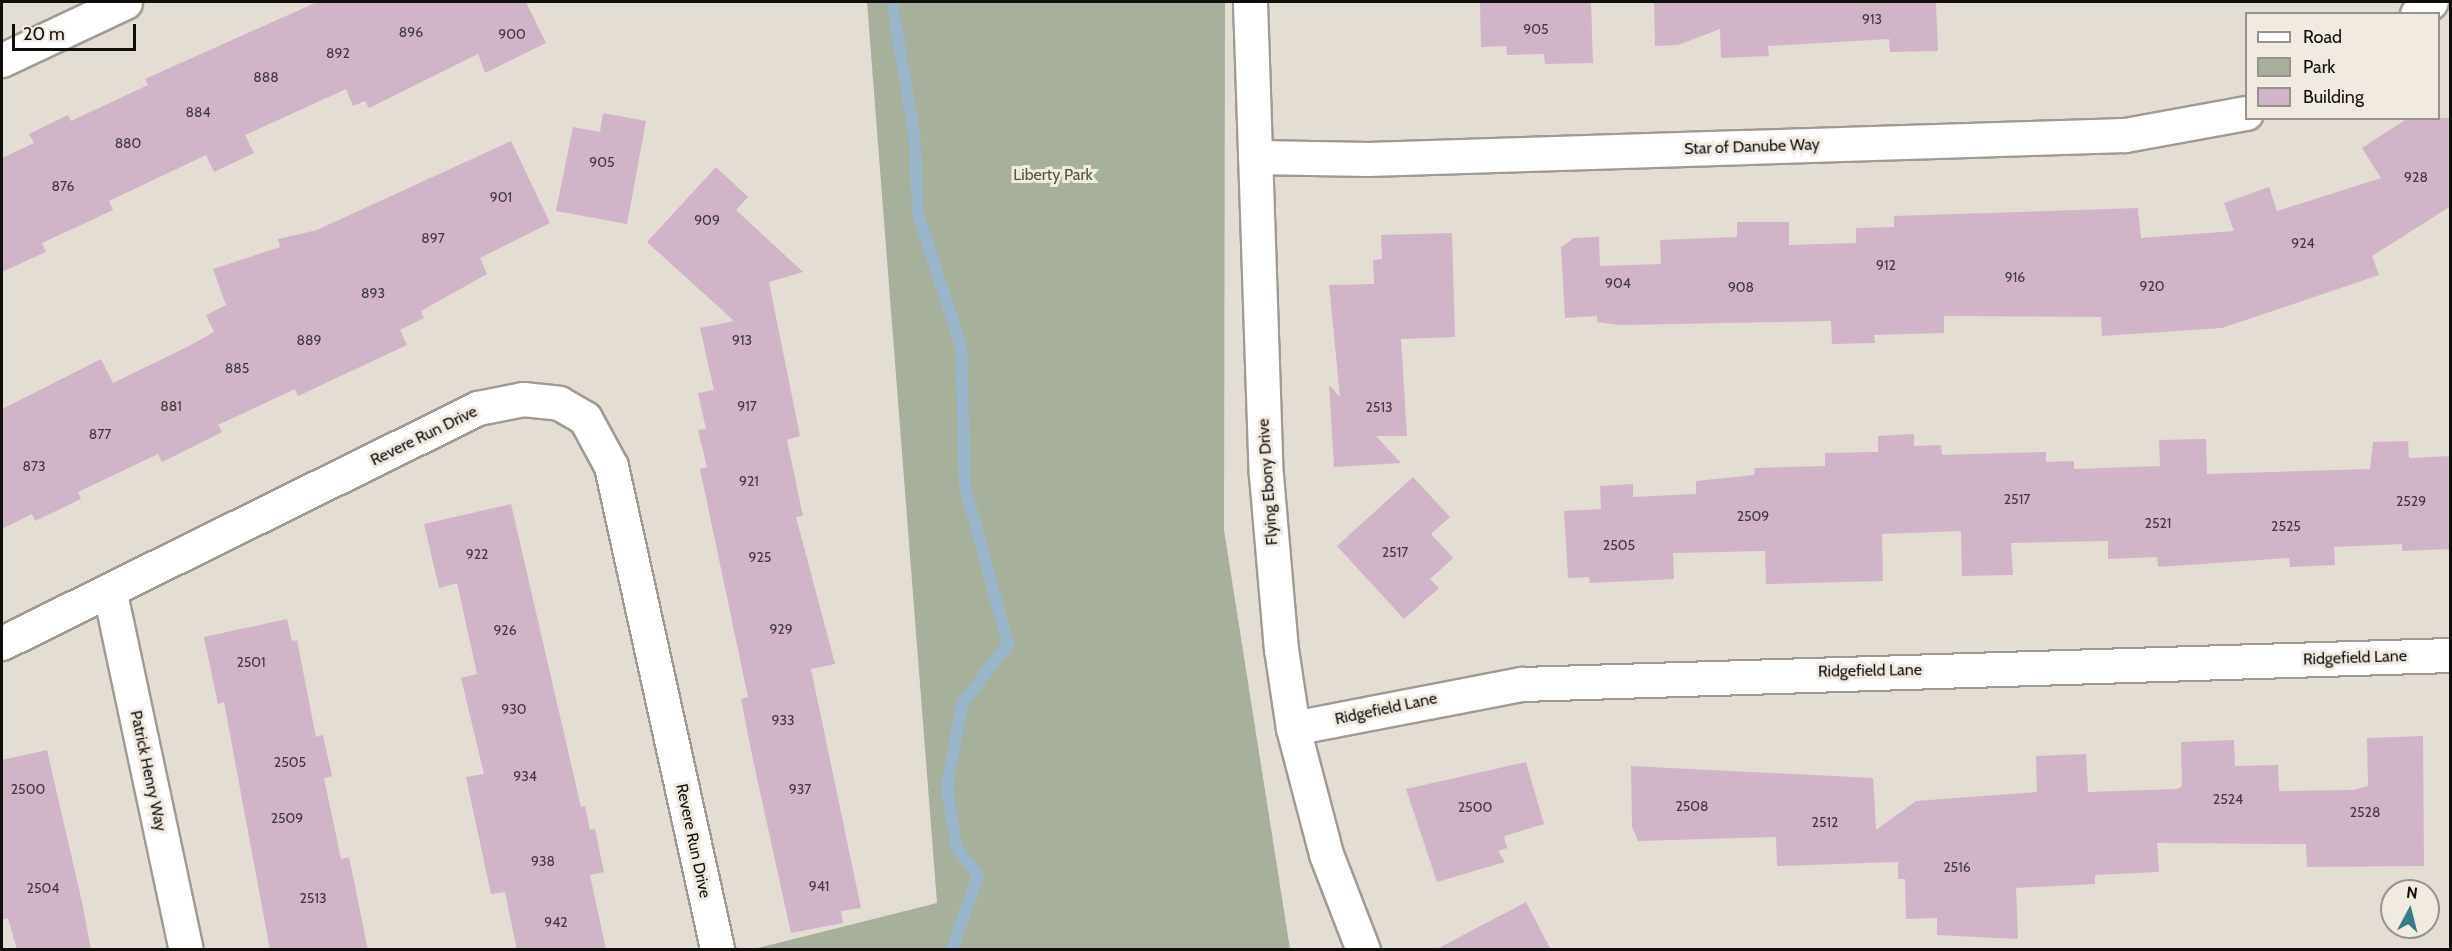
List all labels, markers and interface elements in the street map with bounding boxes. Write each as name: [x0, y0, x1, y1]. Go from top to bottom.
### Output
house number: 913: [1862, 11, 1882, 27]
scale bar: [15, 12, 140, 50]
legend: [2245, 12, 2440, 120]
house number: 905: [1523, 21, 1549, 37]
text: 20 m: [23, 23, 65, 45]
house number: 896: [399, 24, 423, 40]
house number: 900: [498, 26, 526, 42]
text: Road: [2303, 26, 2342, 48]
house number: 892: [326, 45, 350, 61]
text: Park: [2303, 56, 2335, 78]
house number: 888: [253, 69, 279, 85]
text: Building: [2303, 86, 2364, 108]
house number: 884: [185, 104, 211, 120]
house number: 880: [115, 135, 141, 151]
street label: Star of Danube Way: [1684, 135, 1820, 159]
house number: 905: [589, 154, 615, 170]
park label: Liberty Park: [1013, 165, 1093, 185]
house number: 928: [2404, 169, 2428, 185]
house number: 876: [51, 178, 75, 194]
house number: 901: [490, 189, 512, 205]
house number: 909: [694, 212, 720, 228]
house number: 897: [421, 230, 445, 246]
house number: 924: [2291, 235, 2315, 251]
house number: 912: [1876, 257, 1896, 273]
house number: 916: [2005, 269, 2025, 285]
house number: 904: [1605, 275, 1631, 291]
house number: 920: [2139, 278, 2165, 294]
house number: 908: [1728, 279, 1754, 295]
house number: 893: [361, 285, 385, 301]
house number: 889: [297, 332, 321, 348]
house number: 913: [732, 332, 752, 348]
house number: 885: [225, 360, 249, 376]
house number: 881: [160, 398, 182, 414]
house number: 917: [737, 398, 757, 414]
house number: 2513: [1365, 399, 1393, 415]
street label: Revere Run Drive: [368, 402, 480, 470]
street label: Flying Ebony Drive: [1254, 418, 1282, 546]
house number: 877: [89, 426, 111, 442]
house number: 873: [22, 458, 46, 474]
house number: 921: [739, 473, 759, 489]
house number: 2517: [2004, 491, 2030, 507]
house number: 2529: [2396, 493, 2426, 509]
house number: 2509: [1737, 508, 1769, 524]
house number: 2521: [2145, 515, 2171, 531]
house number: 2525: [2271, 518, 2301, 534]
house number: 2505: [1603, 537, 1635, 553]
house number: 2517: [1382, 544, 1408, 560]
house number: 922: [466, 546, 488, 562]
house number: 925: [749, 549, 771, 565]
house number: 929: [769, 621, 793, 637]
house number: 926: [493, 622, 517, 638]
street label: Ridgefield Lane: [2303, 647, 2407, 669]
house number: 2501: [236, 654, 266, 670]
street label: Ridgefield Lane: [1818, 660, 1922, 682]
street label: Ridgefield Lane: [1333, 689, 1439, 729]
house number: 930: [501, 701, 527, 717]
street label: Patrick Henry Way: [126, 709, 170, 833]
house number: 933: [771, 712, 795, 728]
house number: 2505: [274, 754, 306, 770]
house number: 934: [513, 768, 537, 784]
house number: 2500: [11, 781, 45, 797]
house number: 937: [789, 781, 811, 797]
street label: Revere Run Drive: [672, 782, 714, 900]
house number: 2524: [2213, 791, 2243, 807]
house number: 2508: [1675, 798, 1709, 814]
house number: 2500: [1458, 799, 1492, 815]
house number: 2528: [2350, 804, 2380, 820]
house number: 2509: [271, 810, 303, 826]
house number: 2512: [1812, 814, 1838, 830]
house number: 938: [531, 853, 555, 869]
house number: 2516: [1943, 859, 1971, 875]
house number: 941: [809, 878, 829, 894]
north arrow: [2380, 879, 2440, 939]
house number: 2504: [27, 880, 59, 896]
text: N: [2405, 883, 2419, 903]
house number: 2513: [299, 890, 327, 906]
house number: 942: [544, 914, 568, 930]

